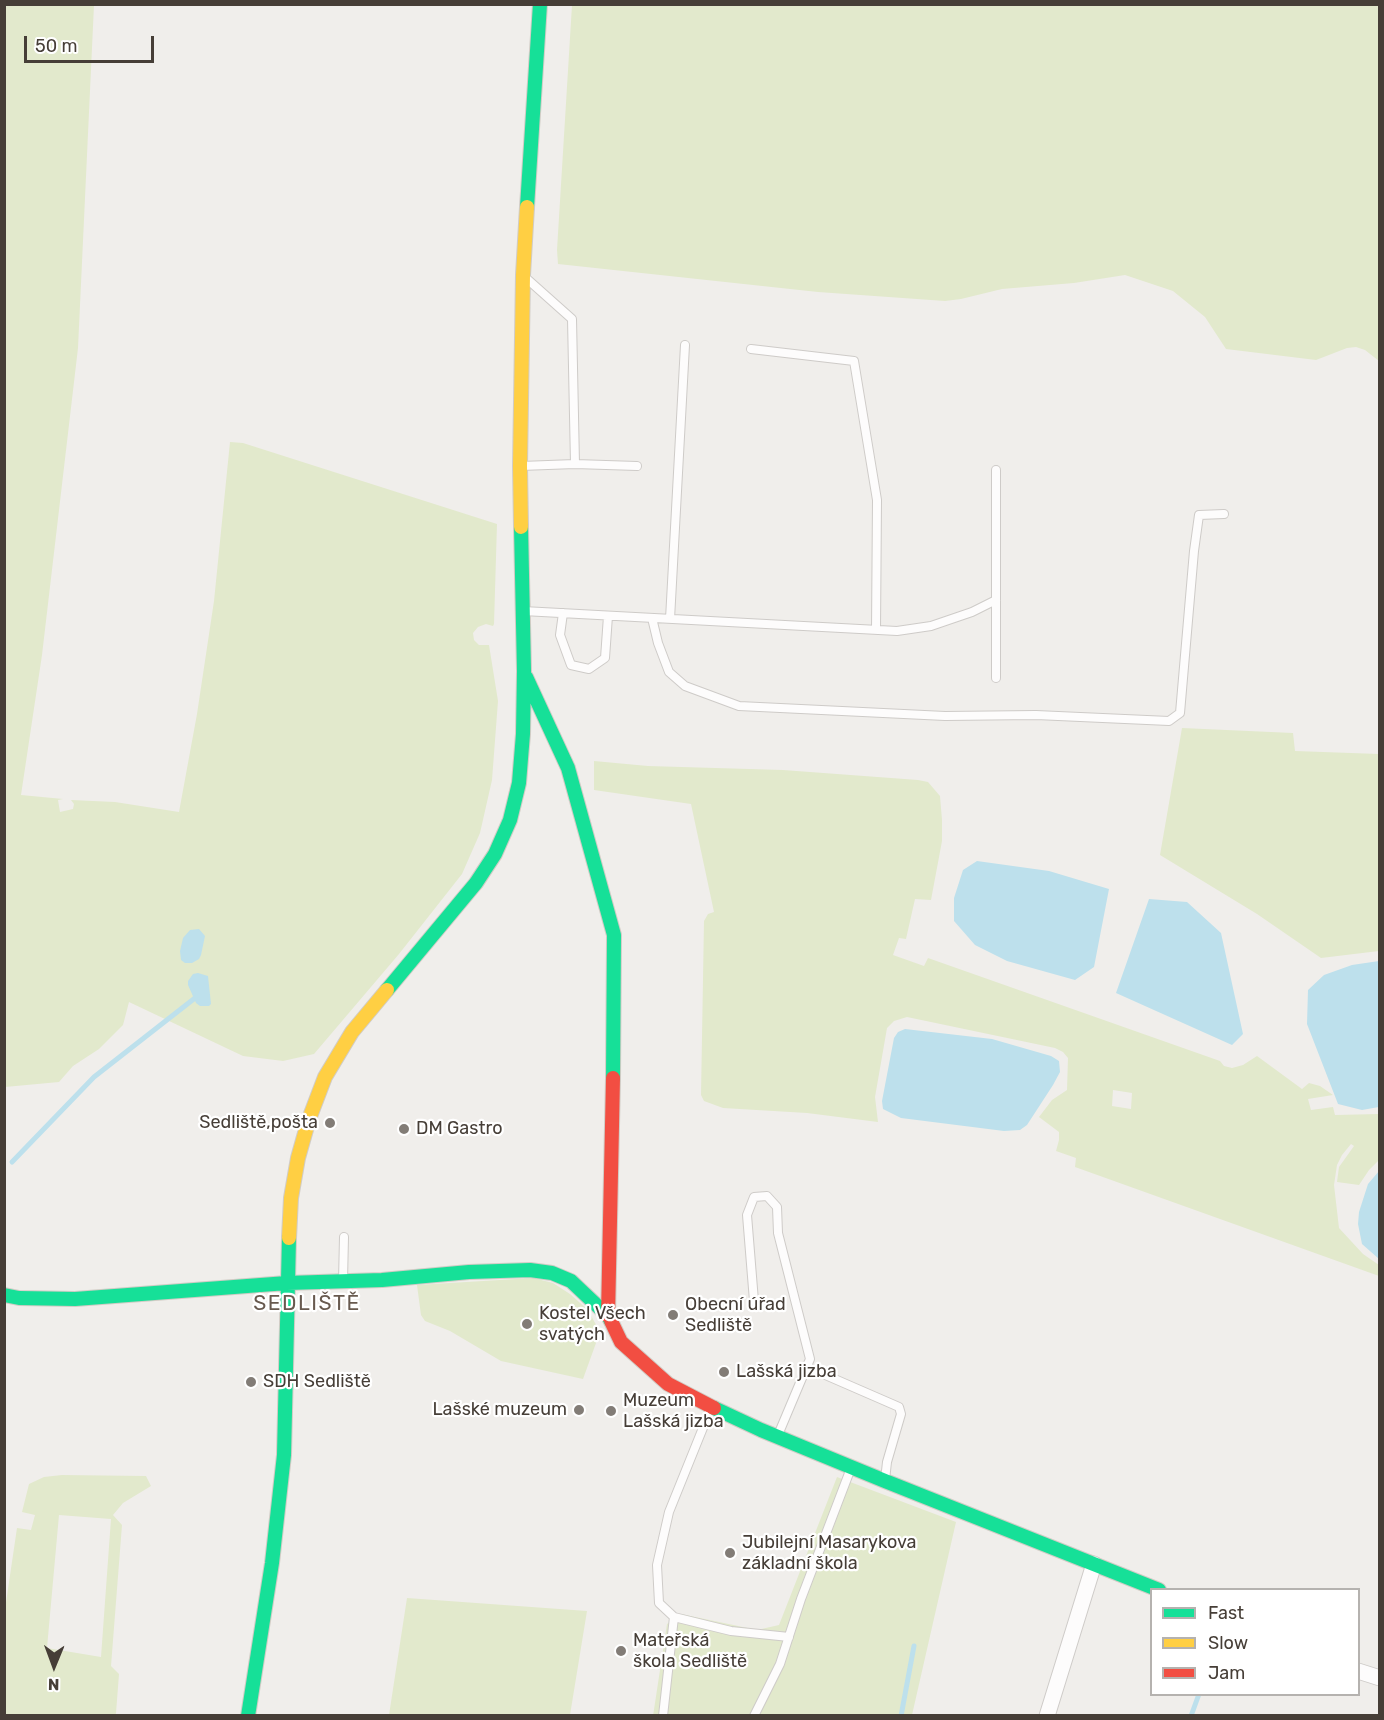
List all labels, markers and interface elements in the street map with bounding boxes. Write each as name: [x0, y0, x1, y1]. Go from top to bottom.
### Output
scale bar: [27, 24, 158, 62]
text: 50 m: [35, 35, 78, 57]
place label: Sedliště,pošta: [199, 1112, 318, 1134]
marker: Sedliště,pošta: [323, 1116, 337, 1130]
place label: DM Gastro: [416, 1118, 502, 1140]
marker: DM Gastro: [397, 1122, 411, 1136]
district label: SEDLIŠTĚ: [253, 1291, 361, 1317]
place label: Obecní úřad Sedliště: [685, 1294, 786, 1336]
place label: Kostel Všech svatých: [539, 1303, 646, 1346]
marker: Obecní úřad Sedliště: [666, 1308, 680, 1322]
marker: Kostel Všech svatých: [520, 1317, 534, 1331]
place label: Lašská jizba: [736, 1361, 837, 1383]
marker: Lašská jizba: [717, 1365, 731, 1379]
place label: SDH Sedliště: [263, 1371, 371, 1393]
marker: SDH Sedliště: [244, 1375, 258, 1389]
place label: Muzeum Lašská jizba: [623, 1390, 724, 1432]
place label: Lašské muzeum: [432, 1399, 567, 1421]
marker: Lašské muzeum: [572, 1403, 586, 1417]
marker: Muzeum Lašská jizba: [604, 1404, 618, 1418]
place label: Jubilejní Masarykova základní škola: [742, 1532, 916, 1574]
marker: Jubilejní Masarykova základní škola: [723, 1546, 737, 1560]
legend: [1150, 1588, 1360, 1696]
text: Fast: [1208, 1602, 1244, 1624]
place label: Mateřská škola Sedliště: [633, 1630, 747, 1672]
text: Slow: [1208, 1632, 1248, 1654]
north arrow: [24, 1636, 84, 1696]
marker: Mateřská škola Sedliště: [614, 1644, 628, 1658]
text: Jam: [1208, 1662, 1245, 1684]
text: N: [48, 1675, 60, 1694]

